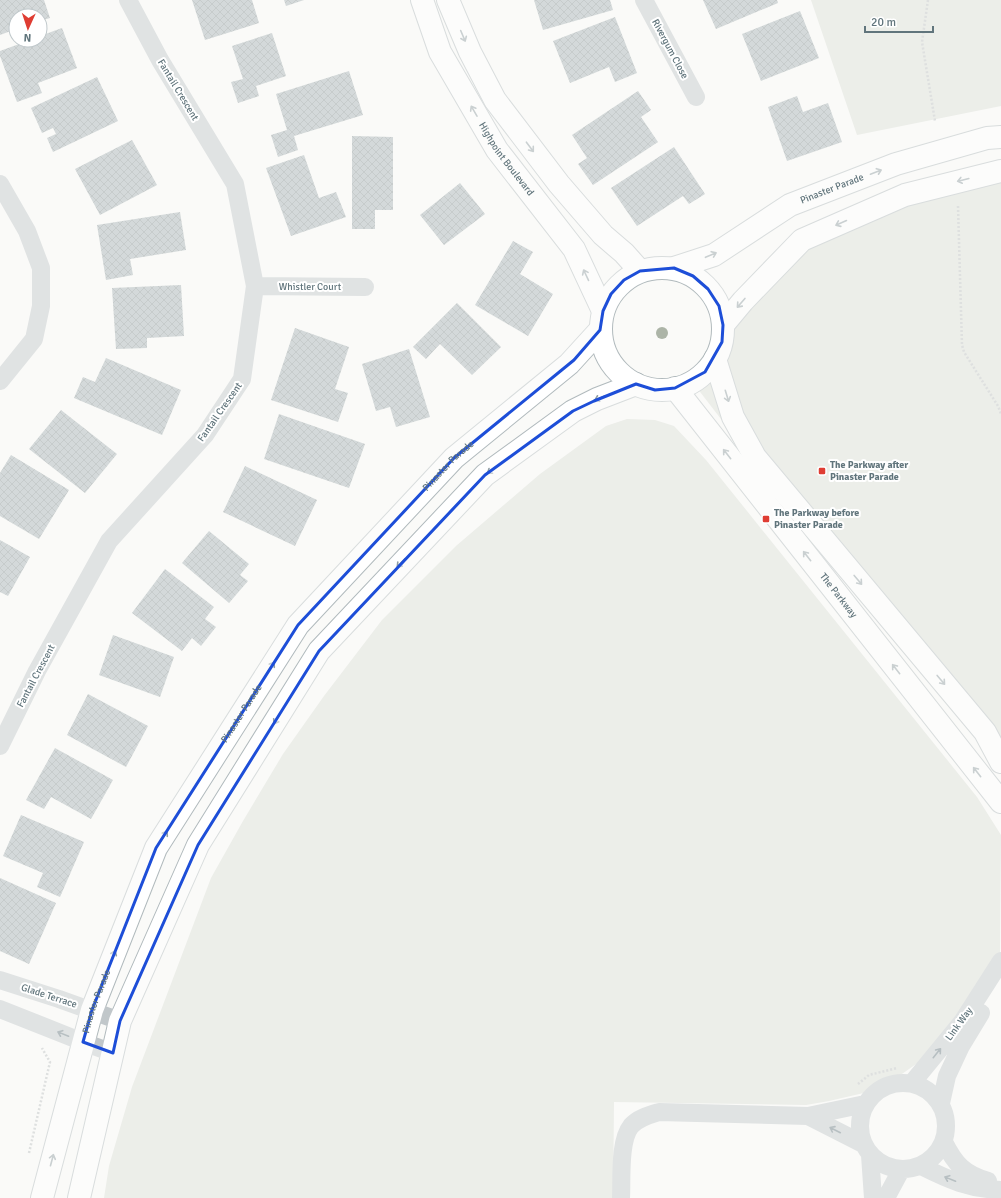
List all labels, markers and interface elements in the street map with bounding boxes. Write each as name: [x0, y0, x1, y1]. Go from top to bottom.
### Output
north arrow: [8, 8, 48, 48]
scale bar: [865, 8, 933, 34]
text: 20 m: [871, 15, 896, 30]
street label: Rivergum Close: [649, 17, 691, 81]
one-way arrow: [460, 30, 467, 42]
text: N: [23, 31, 32, 44]
street label: Fantail Crescent: [155, 57, 201, 123]
one-way arrow: [470, 106, 478, 117]
street label: Highpoint Boulevard: [476, 120, 536, 198]
one-way arrow: [526, 141, 535, 152]
one-way arrow: [869, 167, 881, 175]
street label: Pinaster Parade: [798, 171, 865, 206]
one-way arrow: [957, 177, 970, 184]
one-way arrow: [835, 220, 847, 227]
one-way arrow: [704, 251, 716, 259]
one-way arrow: [582, 270, 589, 282]
street label: Whistler Court: [279, 281, 342, 293]
one-way arrow: [737, 298, 746, 308]
street label: Fantail Crescent: [195, 380, 245, 444]
one-way arrow: [724, 389, 731, 402]
one-way arrow: [594, 395, 606, 403]
street label: Pinaster Parade: [420, 438, 476, 494]
one-way arrow: [722, 449, 731, 460]
place label: The Parkway after Pinaster Parade: [830, 459, 908, 483]
one-way arrow: [486, 466, 497, 474]
marker: The Parkway after Pinaster Parade: [817, 466, 827, 476]
place label: The Parkway before Pinaster Parade: [774, 507, 859, 531]
marker: The Parkway before Pinaster Parade: [761, 514, 771, 524]
one-way arrow: [803, 551, 811, 562]
one-way arrow: [397, 558, 406, 568]
street label: The Parkway: [817, 571, 860, 620]
one-way arrow: [853, 575, 862, 585]
street label: Fantail Crescent: [14, 642, 58, 709]
one-way arrow: [267, 662, 275, 673]
one-way arrow: [892, 664, 901, 675]
one-way arrow: [937, 674, 946, 685]
street label: Pinaster Parade: [218, 682, 265, 745]
one-way arrow: [272, 713, 281, 724]
one-way arrow: [972, 766, 981, 777]
one-way arrow: [160, 830, 168, 842]
one-way arrow: [110, 950, 118, 962]
street label: Pinaster Parade: [80, 968, 113, 1035]
street label: Glade Terrace: [20, 981, 78, 1011]
street label: Link Way: [943, 1005, 975, 1043]
one-way arrow: [57, 1030, 69, 1038]
one-way arrow: [932, 1048, 941, 1058]
one-way arrow: [830, 1126, 842, 1133]
one-way arrow: [49, 1154, 56, 1167]
one-way arrow: [944, 1175, 956, 1182]

